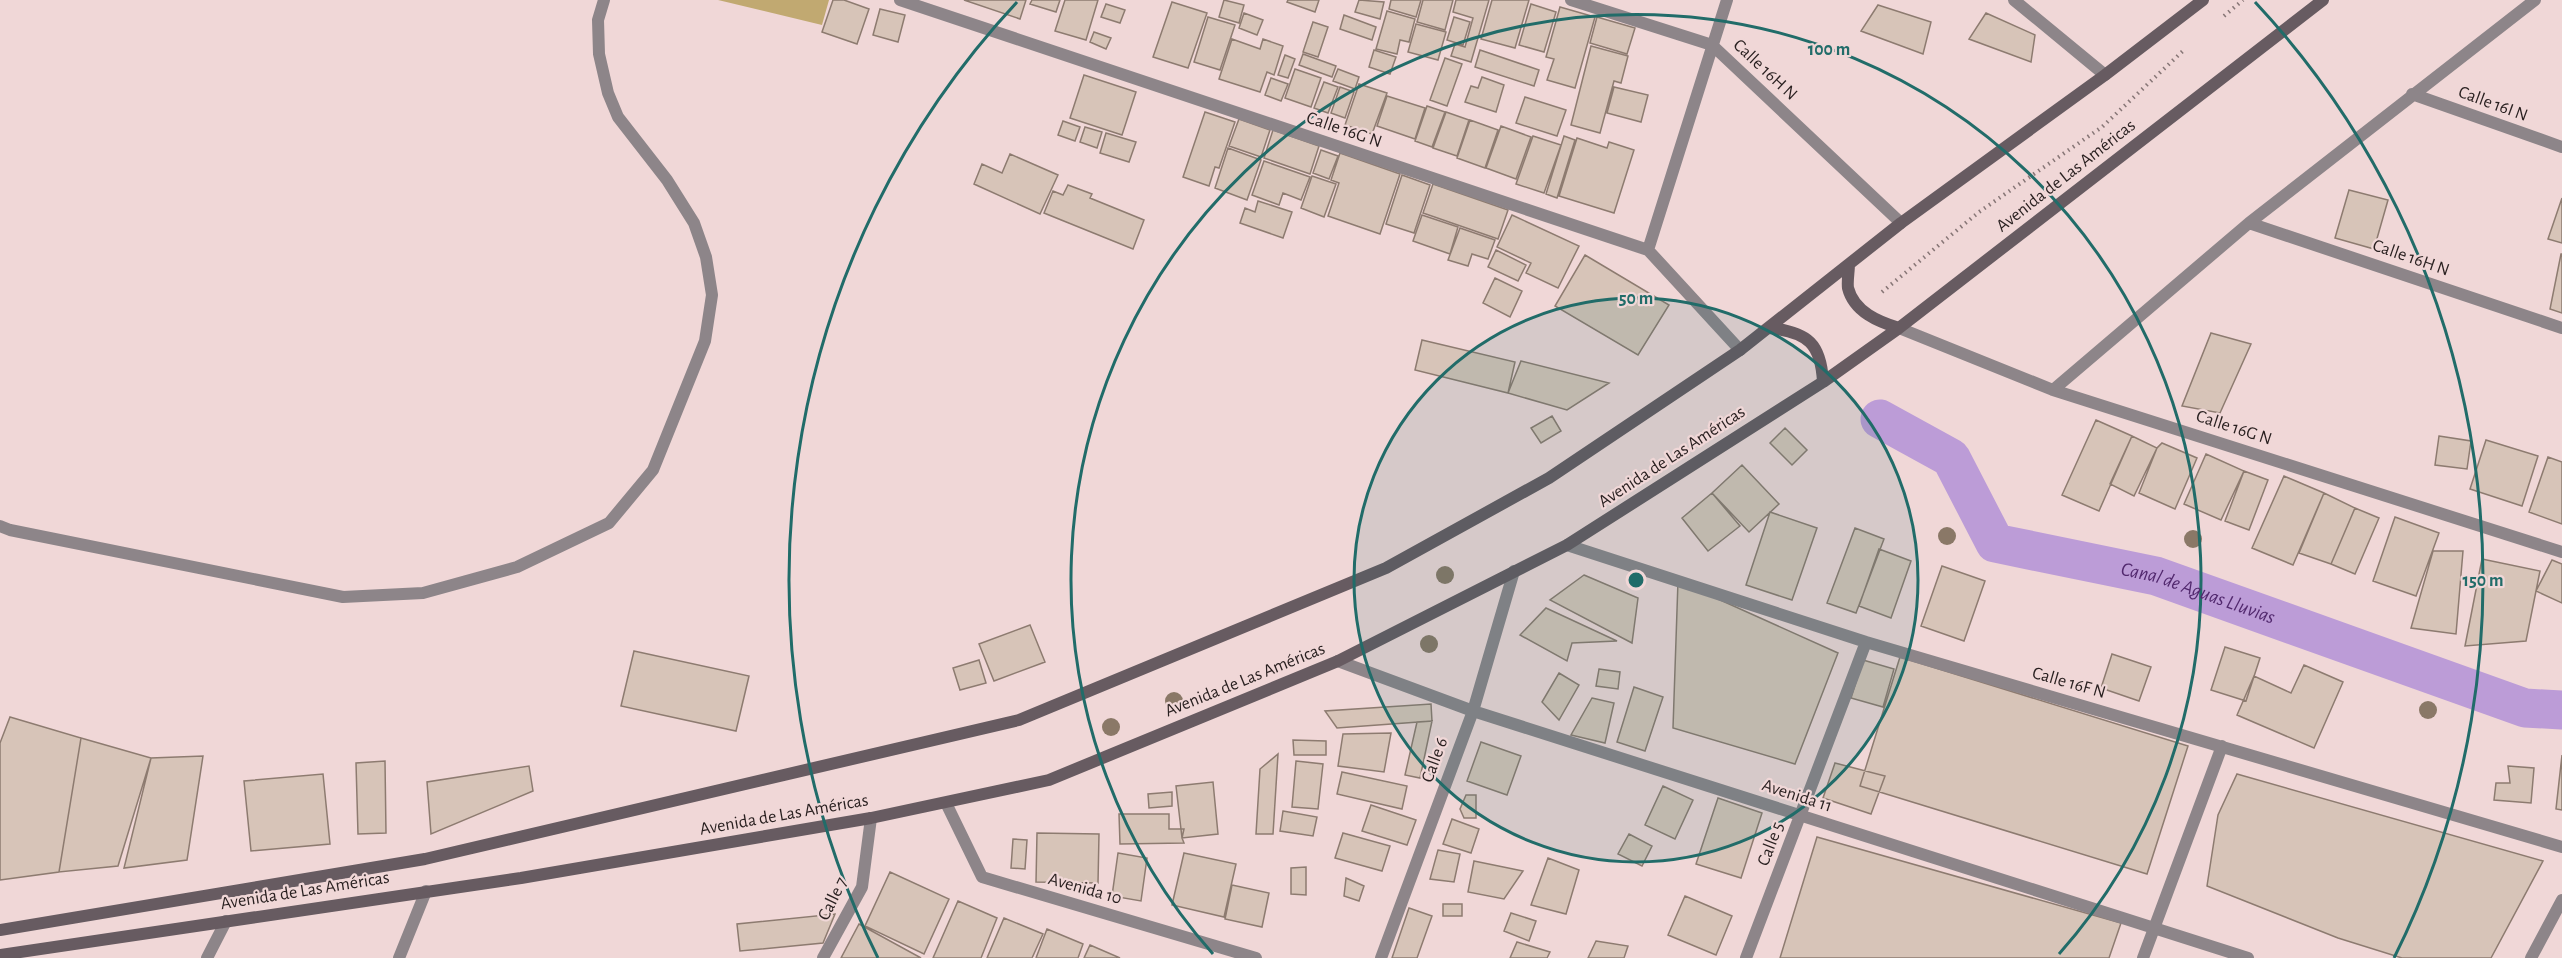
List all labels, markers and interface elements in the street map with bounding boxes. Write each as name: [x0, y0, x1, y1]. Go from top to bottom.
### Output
street label: Calle 16H N: [1730, 36, 1800, 104]
text: 100 m: [1808, 41, 1850, 59]
street label: Calle 16I N: [2456, 83, 2530, 125]
street label: Calle 16G N: [1304, 109, 1384, 151]
street label: Avenida de Las Américas: [1993, 116, 2139, 236]
street label: Calle 16H N: [2370, 236, 2452, 280]
text: 50 m: [1619, 290, 1653, 308]
street label: Avenida de Las Américas: [1595, 403, 1749, 511]
street label: Calle 16G N: [2194, 407, 2274, 449]
water label: Canal de Aguas Lluvias: [2119, 559, 2278, 628]
centre of rings: [1626, 570, 1646, 590]
text: 150 m: [2463, 572, 2503, 590]
street label: Avenida de Las Américas: [1162, 640, 1328, 720]
street label: Calle 16F N: [2030, 664, 2108, 702]
street label: Calle 6: [1419, 735, 1451, 785]
street label: Avenida 11: [1760, 776, 1834, 816]
street label: Avenida de Las Américas: [698, 791, 870, 839]
street label: Calle 5: [1754, 820, 1788, 868]
street label: Avenida de Las Américas: [219, 869, 391, 913]
street label: Avenida 10: [1046, 870, 1124, 908]
street label: Calle 7: [815, 875, 851, 923]

